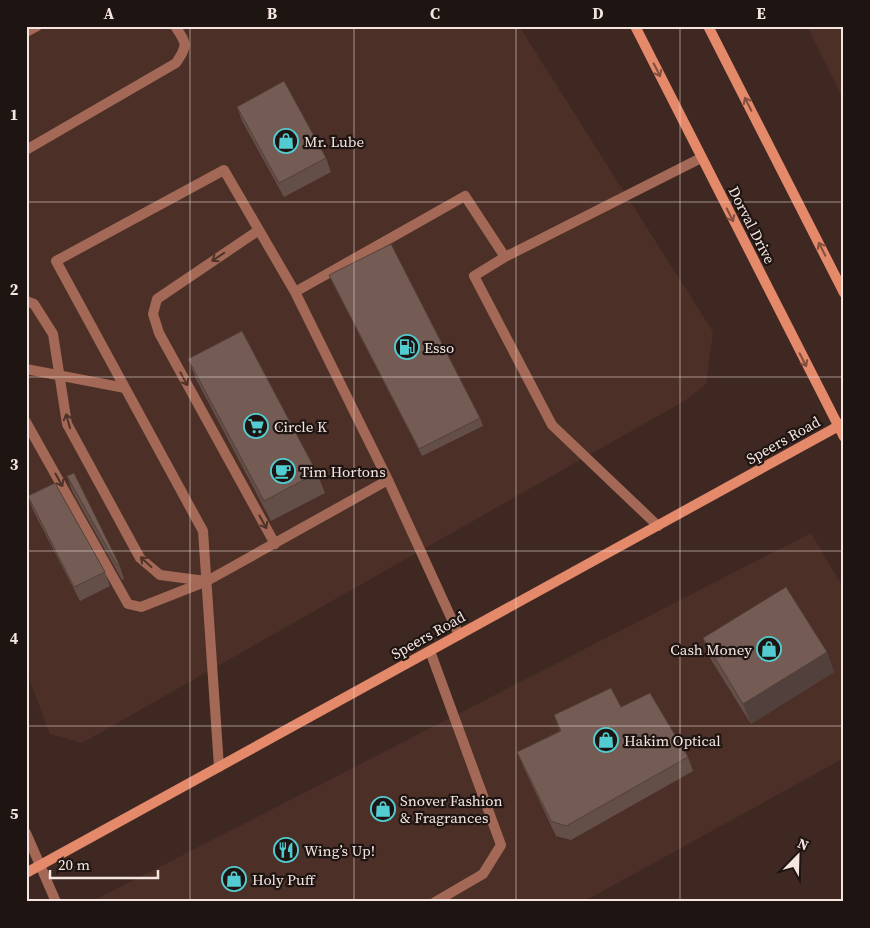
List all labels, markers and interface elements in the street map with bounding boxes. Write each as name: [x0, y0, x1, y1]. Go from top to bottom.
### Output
text: A: [104, 2, 115, 24]
text: B: [267, 2, 278, 24]
text: C: [430, 2, 440, 24]
text: D: [592, 2, 604, 24]
text: E: [756, 2, 766, 24]
one-way arrow: [653, 62, 662, 77]
one-way arrow: [743, 97, 753, 112]
text: 1: [10, 103, 18, 125]
shop icon: Mr. Lube: [273, 128, 299, 154]
place label: Mr. Lube: [304, 131, 364, 152]
street label: Dorval Drive: [723, 183, 781, 268]
one-way arrow: [726, 207, 735, 222]
one-way arrow: [817, 242, 826, 257]
one-way arrow: [212, 252, 226, 262]
text: 2: [10, 278, 19, 300]
fuel station icon: Esso: [394, 334, 420, 360]
place label: Esso: [424, 337, 454, 358]
one-way arrow: [799, 352, 808, 367]
one-way arrow: [180, 371, 190, 386]
street label: Speers Road: [742, 411, 824, 469]
one-way arrow: [62, 413, 72, 429]
supermarket icon: Circle K: [243, 413, 269, 439]
place label: Circle K: [274, 416, 327, 437]
text: 3: [10, 453, 19, 475]
cafe icon: Tim Hortons: [270, 458, 296, 484]
place label: Tim Hortons: [300, 461, 386, 482]
one-way arrow: [54, 472, 64, 486]
one-way arrow: [258, 514, 268, 529]
one-way arrow: [140, 556, 152, 568]
street label: Speers Road: [387, 606, 469, 664]
text: 4: [10, 627, 19, 649]
shop icon: Cash Money: [756, 636, 782, 662]
place label: Cash Money: [670, 639, 752, 660]
shop icon: Hakim Optical: [593, 727, 619, 753]
place label: Hakim Optical: [624, 730, 721, 751]
place label: Snover Fashion & Fragrances: [400, 790, 503, 828]
shop icon: Snover Fashion & Fragrances: [370, 796, 396, 822]
text: 5: [10, 802, 19, 824]
north arrow: [772, 830, 822, 880]
text: N: [794, 833, 812, 855]
restaurant icon: Wing’s Up!: [273, 837, 299, 863]
place label: Wing’s Up!: [304, 840, 375, 861]
scale bar: [50, 848, 158, 880]
text: 20 m: [58, 854, 90, 875]
shop icon: Holy Puff: [221, 866, 247, 892]
place label: Holy Puff: [252, 869, 316, 890]

